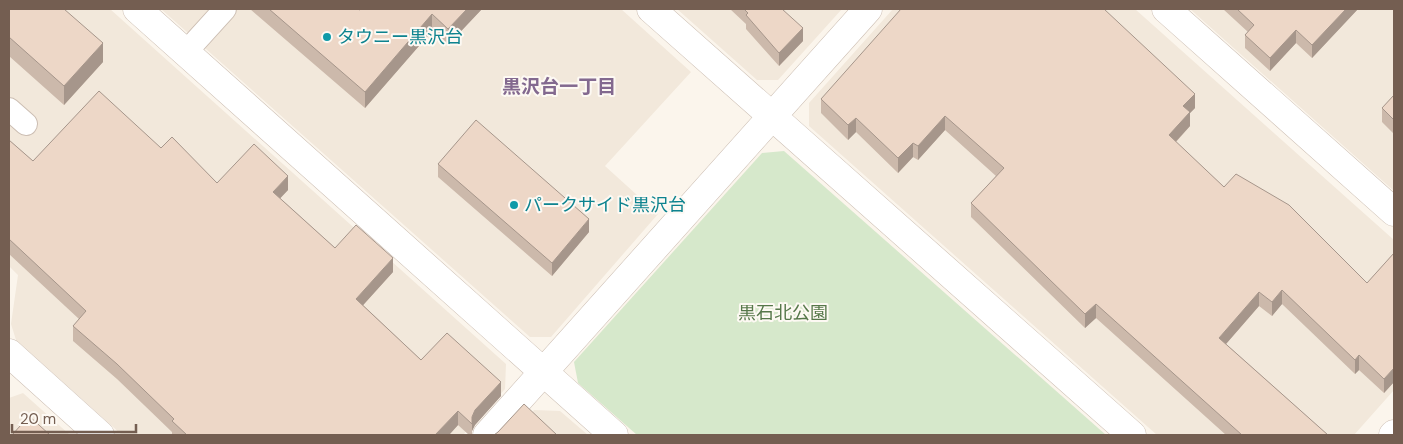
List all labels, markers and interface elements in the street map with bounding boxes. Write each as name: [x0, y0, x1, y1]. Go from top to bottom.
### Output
place label: タウニー黒沢台: [337, 25, 463, 49]
marker: タウニー黒沢台: [321, 31, 333, 43]
district label: 黒沢台一丁目: [502, 74, 616, 99]
place label: パークサイド黒沢台: [524, 193, 686, 217]
marker: パークサイド黒沢台: [508, 199, 520, 211]
park label: 黒石北公園: [738, 301, 828, 325]
scale bar: [12, 402, 136, 434]
text: 20 m: [20, 409, 56, 429]

